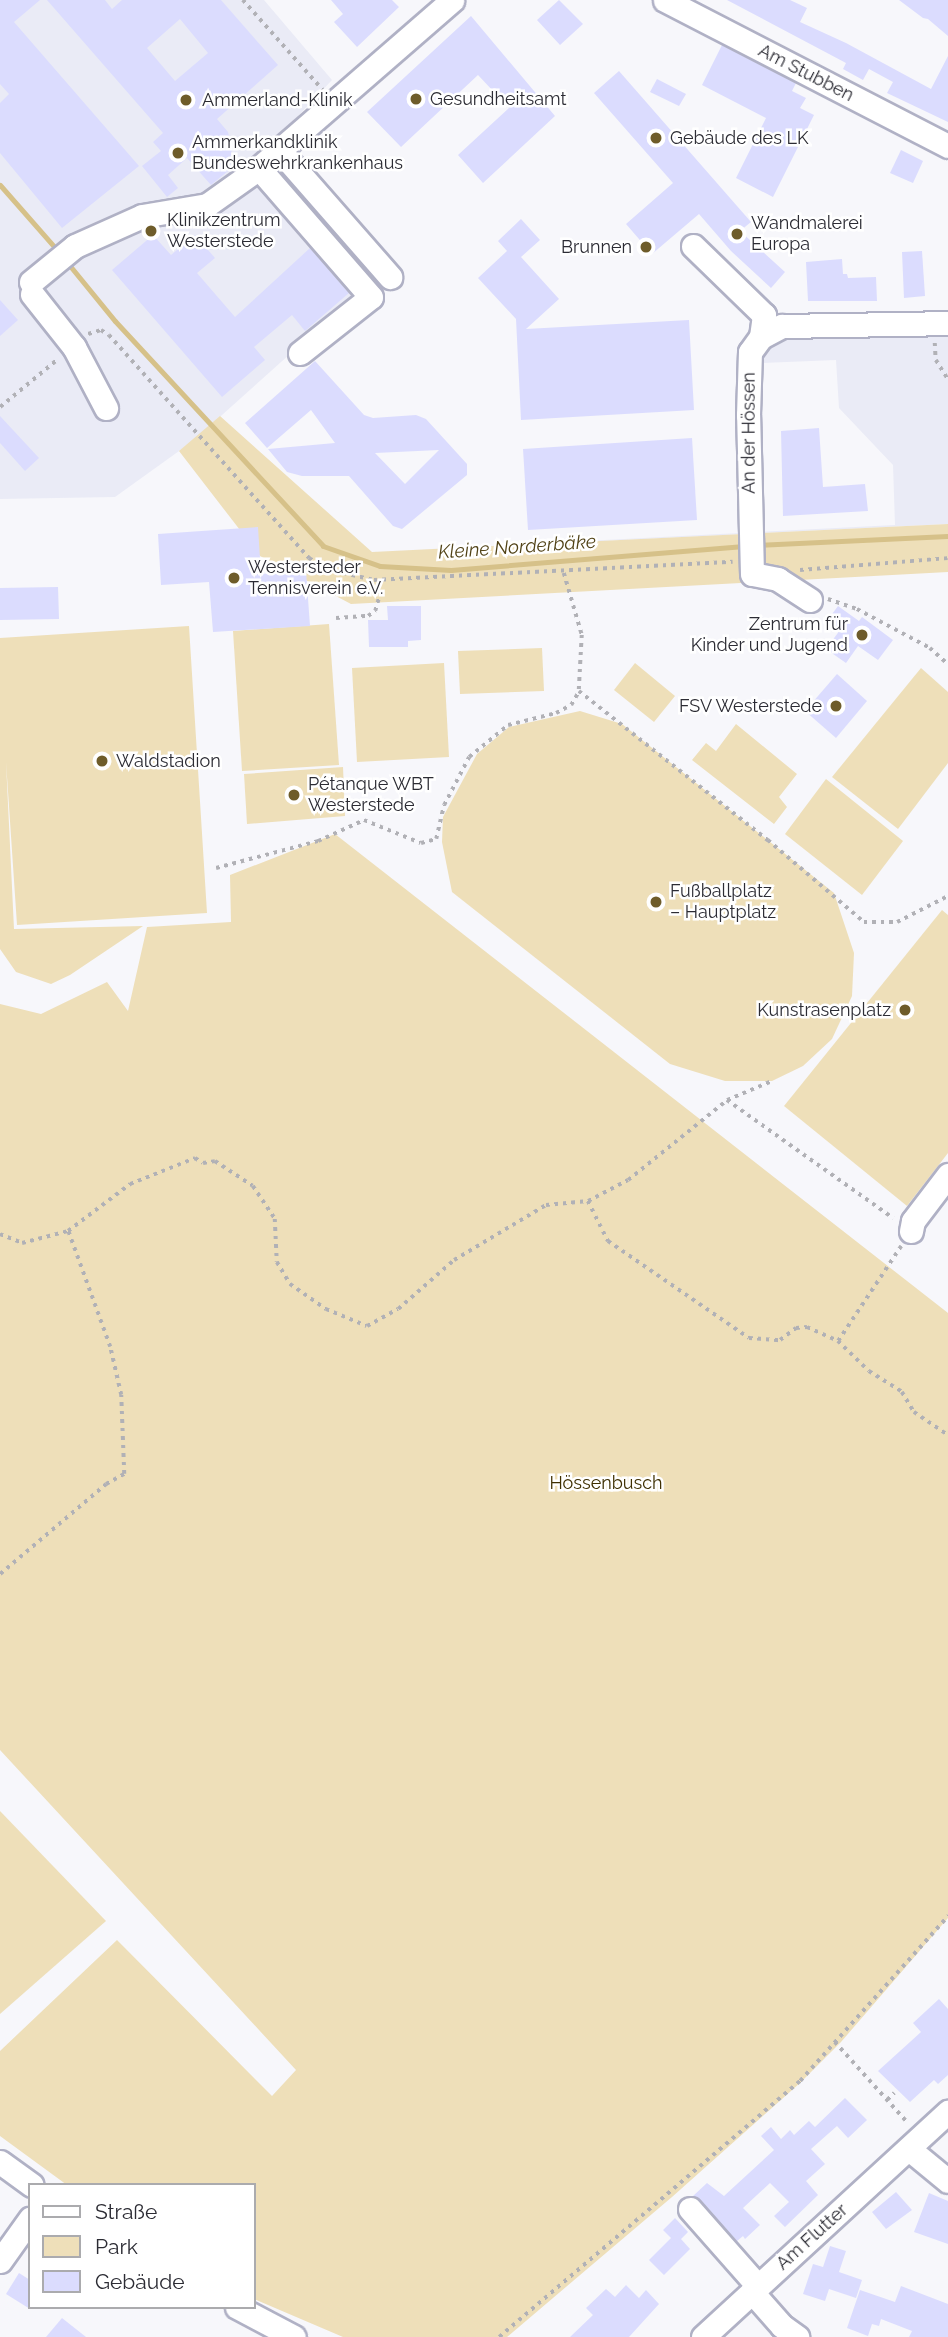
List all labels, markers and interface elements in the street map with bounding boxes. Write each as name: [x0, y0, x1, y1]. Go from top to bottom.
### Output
street label: Am Stubben: [755, 40, 857, 106]
place label: Gesundheitsamt: [430, 88, 567, 110]
place label: Ammerland-Klinik: [202, 89, 352, 111]
marker: Ammerland-Klinik: [176, 90, 196, 110]
marker: Gesundheitsamt: [408, 91, 424, 107]
place label: Gebäude des LK: [670, 127, 809, 149]
marker: Gebäude des LK: [648, 130, 664, 146]
place label: Ammerkandklinik Bundeswehrkrankenhaus: [192, 132, 403, 174]
marker: Ammerkandklinik Bundeswehrkrankenhaus: [170, 145, 186, 161]
place label: Klinikzentrum Westerstede: [167, 210, 281, 252]
place label: Wandmalerei Europa: [751, 213, 863, 256]
marker: Klinikzentrum Westerstede: [141, 221, 161, 241]
marker: Wandmalerei Europa: [729, 226, 745, 242]
place label: Brunnen: [561, 236, 632, 258]
marker: Brunnen: [638, 239, 654, 255]
street label: An der Hössen: [738, 372, 760, 494]
water label: Kleine Norderbäke: [437, 530, 597, 564]
place label: Westersteder Tennisverein e.V.: [248, 557, 383, 600]
marker: Westersteder Tennisverein e.V.: [226, 570, 242, 586]
place label: Zentrum für Kinder und Jugend: [690, 614, 848, 656]
marker: Zentrum für Kinder und Jugend: [854, 627, 870, 643]
place label: FSV Westerstede: [678, 695, 822, 717]
marker: FSV Westerstede: [828, 698, 844, 714]
place label: Waldstadion: [116, 750, 221, 772]
marker: Waldstadion: [94, 753, 110, 769]
place label: Pétanque WBT Westerstede: [308, 774, 434, 816]
marker: Pétanque WBT Westerstede: [286, 787, 302, 803]
place label: Fußballplatz – Hauptplatz: [670, 881, 776, 924]
marker: Fußballplatz – Hauptplatz: [648, 894, 664, 910]
place label: Kunstrasenplatz: [757, 999, 891, 1021]
marker: Kunstrasenplatz: [897, 1002, 913, 1018]
park label: Hössenbusch: [549, 1472, 663, 1494]
legend: [28, 2183, 256, 2309]
text: Straße: [95, 2199, 157, 2224]
street label: Am Flutter: [772, 2199, 852, 2275]
text: Park: [95, 2234, 138, 2259]
text: Gebäude: [95, 2269, 185, 2294]

